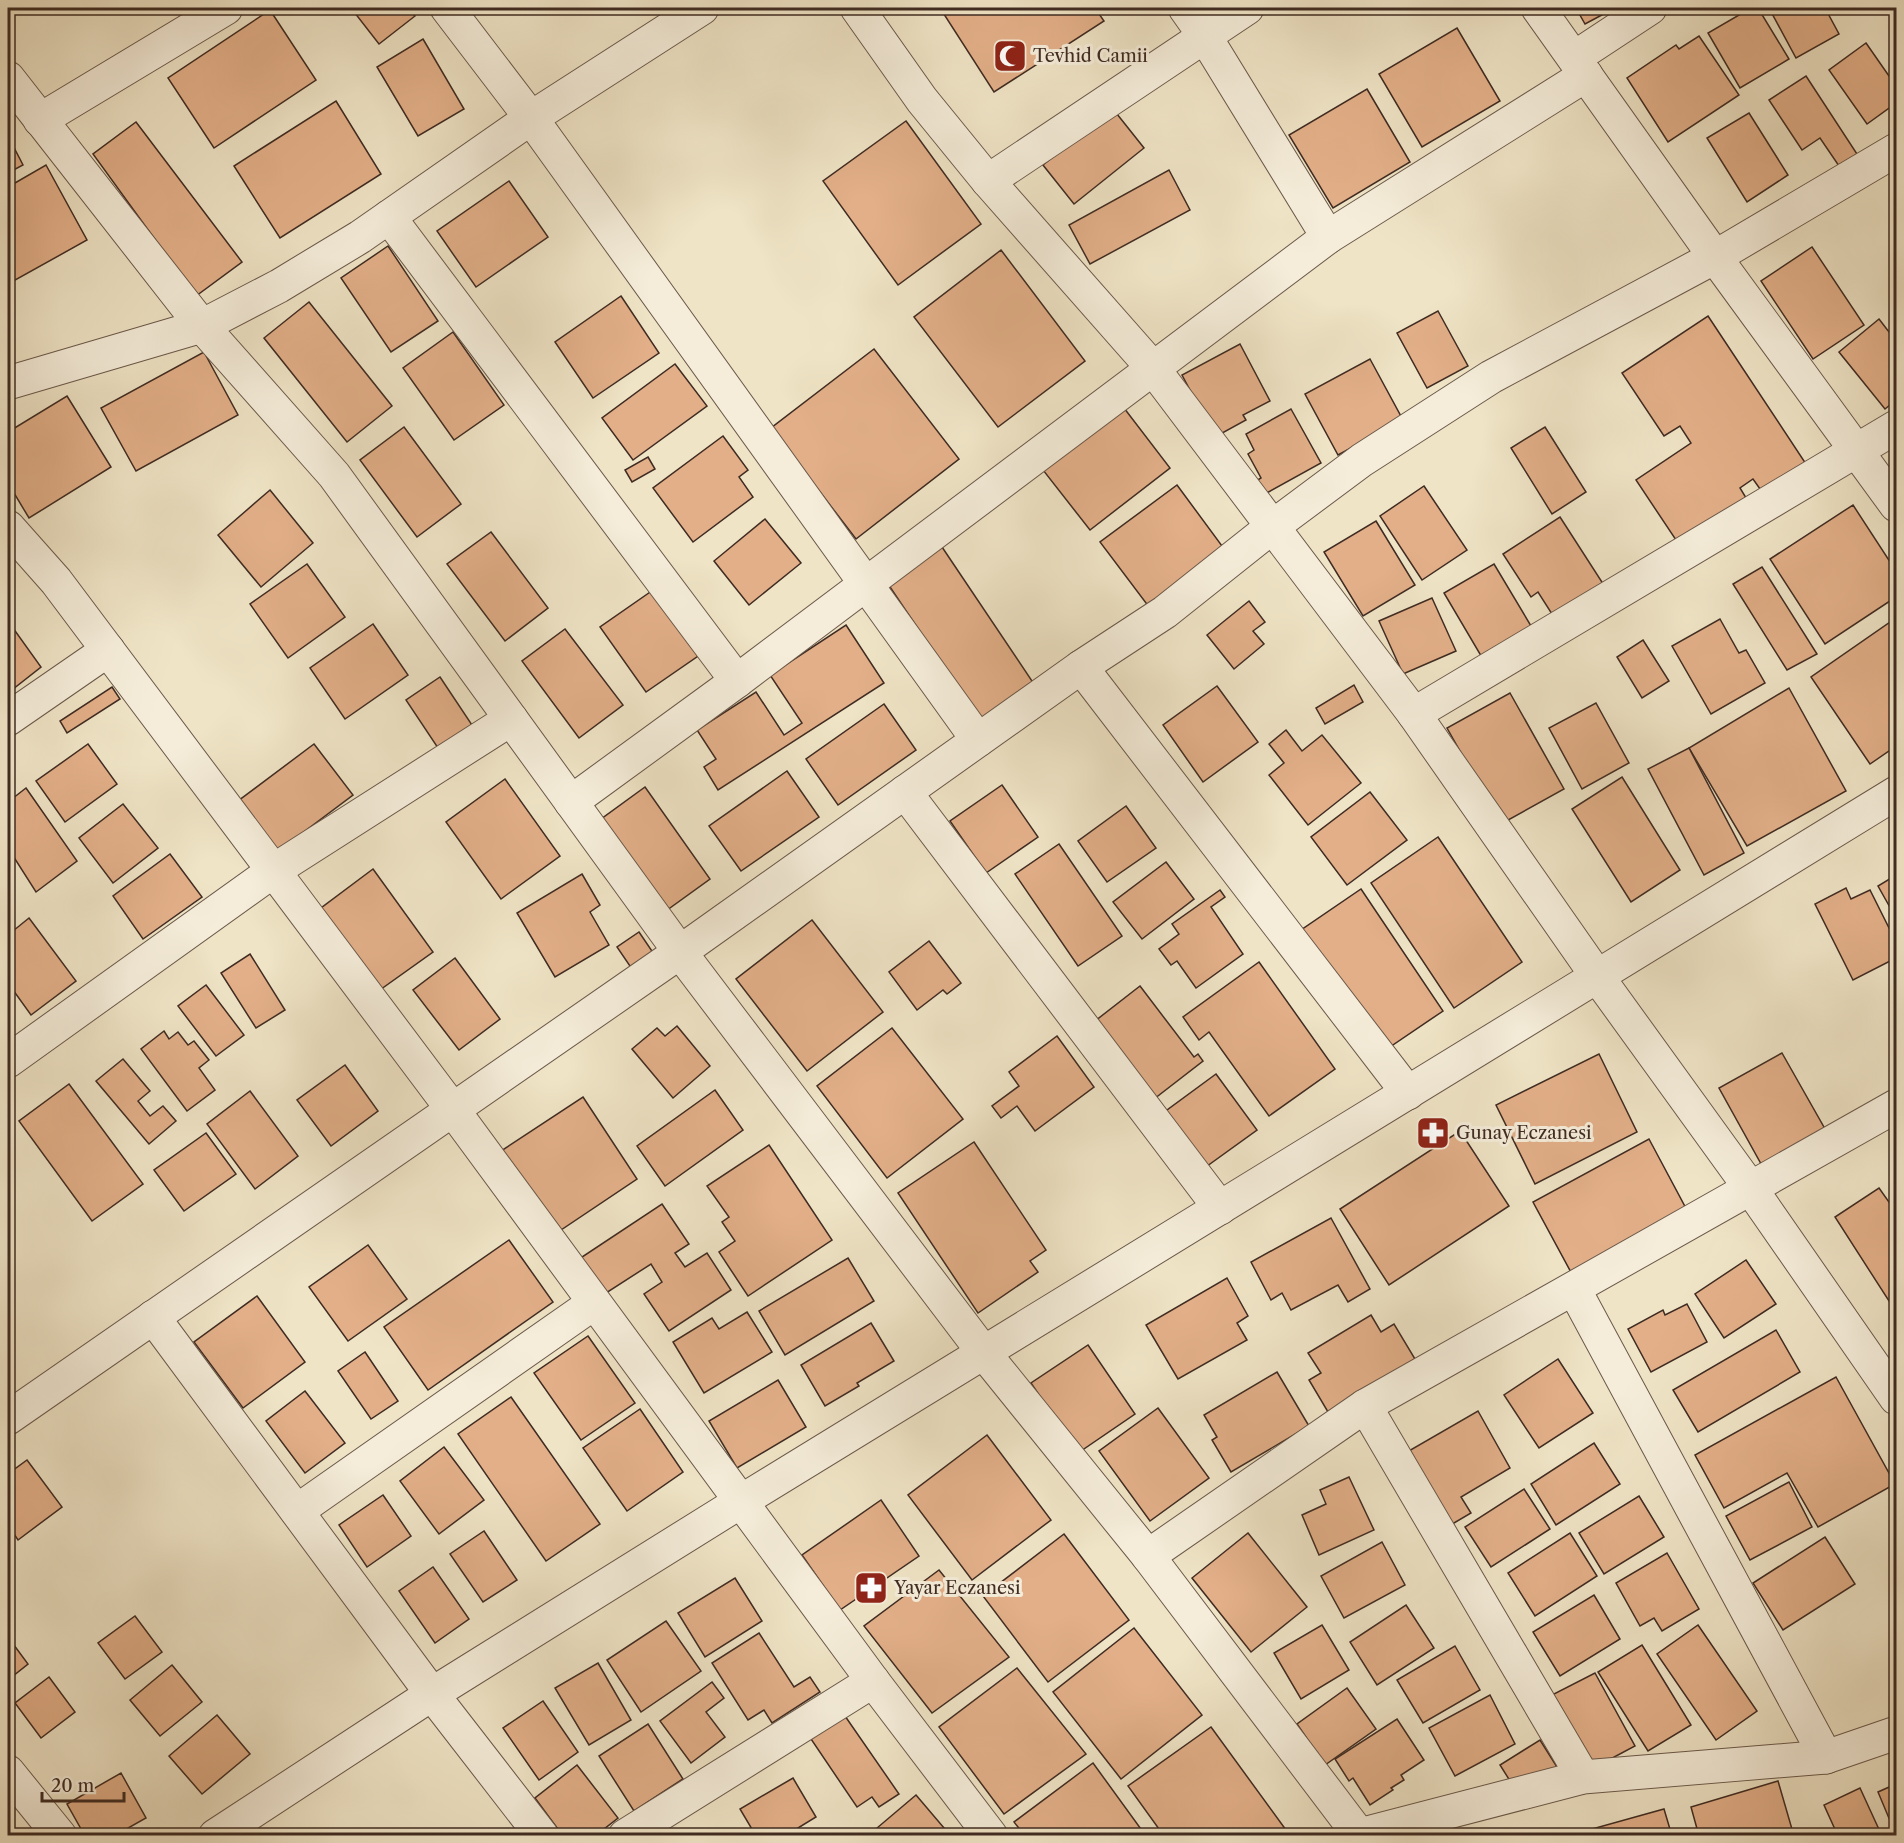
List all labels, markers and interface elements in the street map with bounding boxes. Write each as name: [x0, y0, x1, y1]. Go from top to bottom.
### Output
mosque icon: Tevhid Camii: [992, 38, 1028, 74]
place label: Tevhid Camii: [1033, 45, 1148, 67]
pharmacy icon: Gunay Eczanesi: [1415, 1115, 1451, 1151]
place label: Gunay Eczanesi: [1456, 1122, 1592, 1144]
pharmacy icon: Yayar Eczanesi: [853, 1570, 889, 1606]
place label: Yayar Eczanesi: [893, 1577, 1021, 1599]
scale bar: [42, 1765, 124, 1803]
text: 20 m: [51, 1775, 95, 1797]

